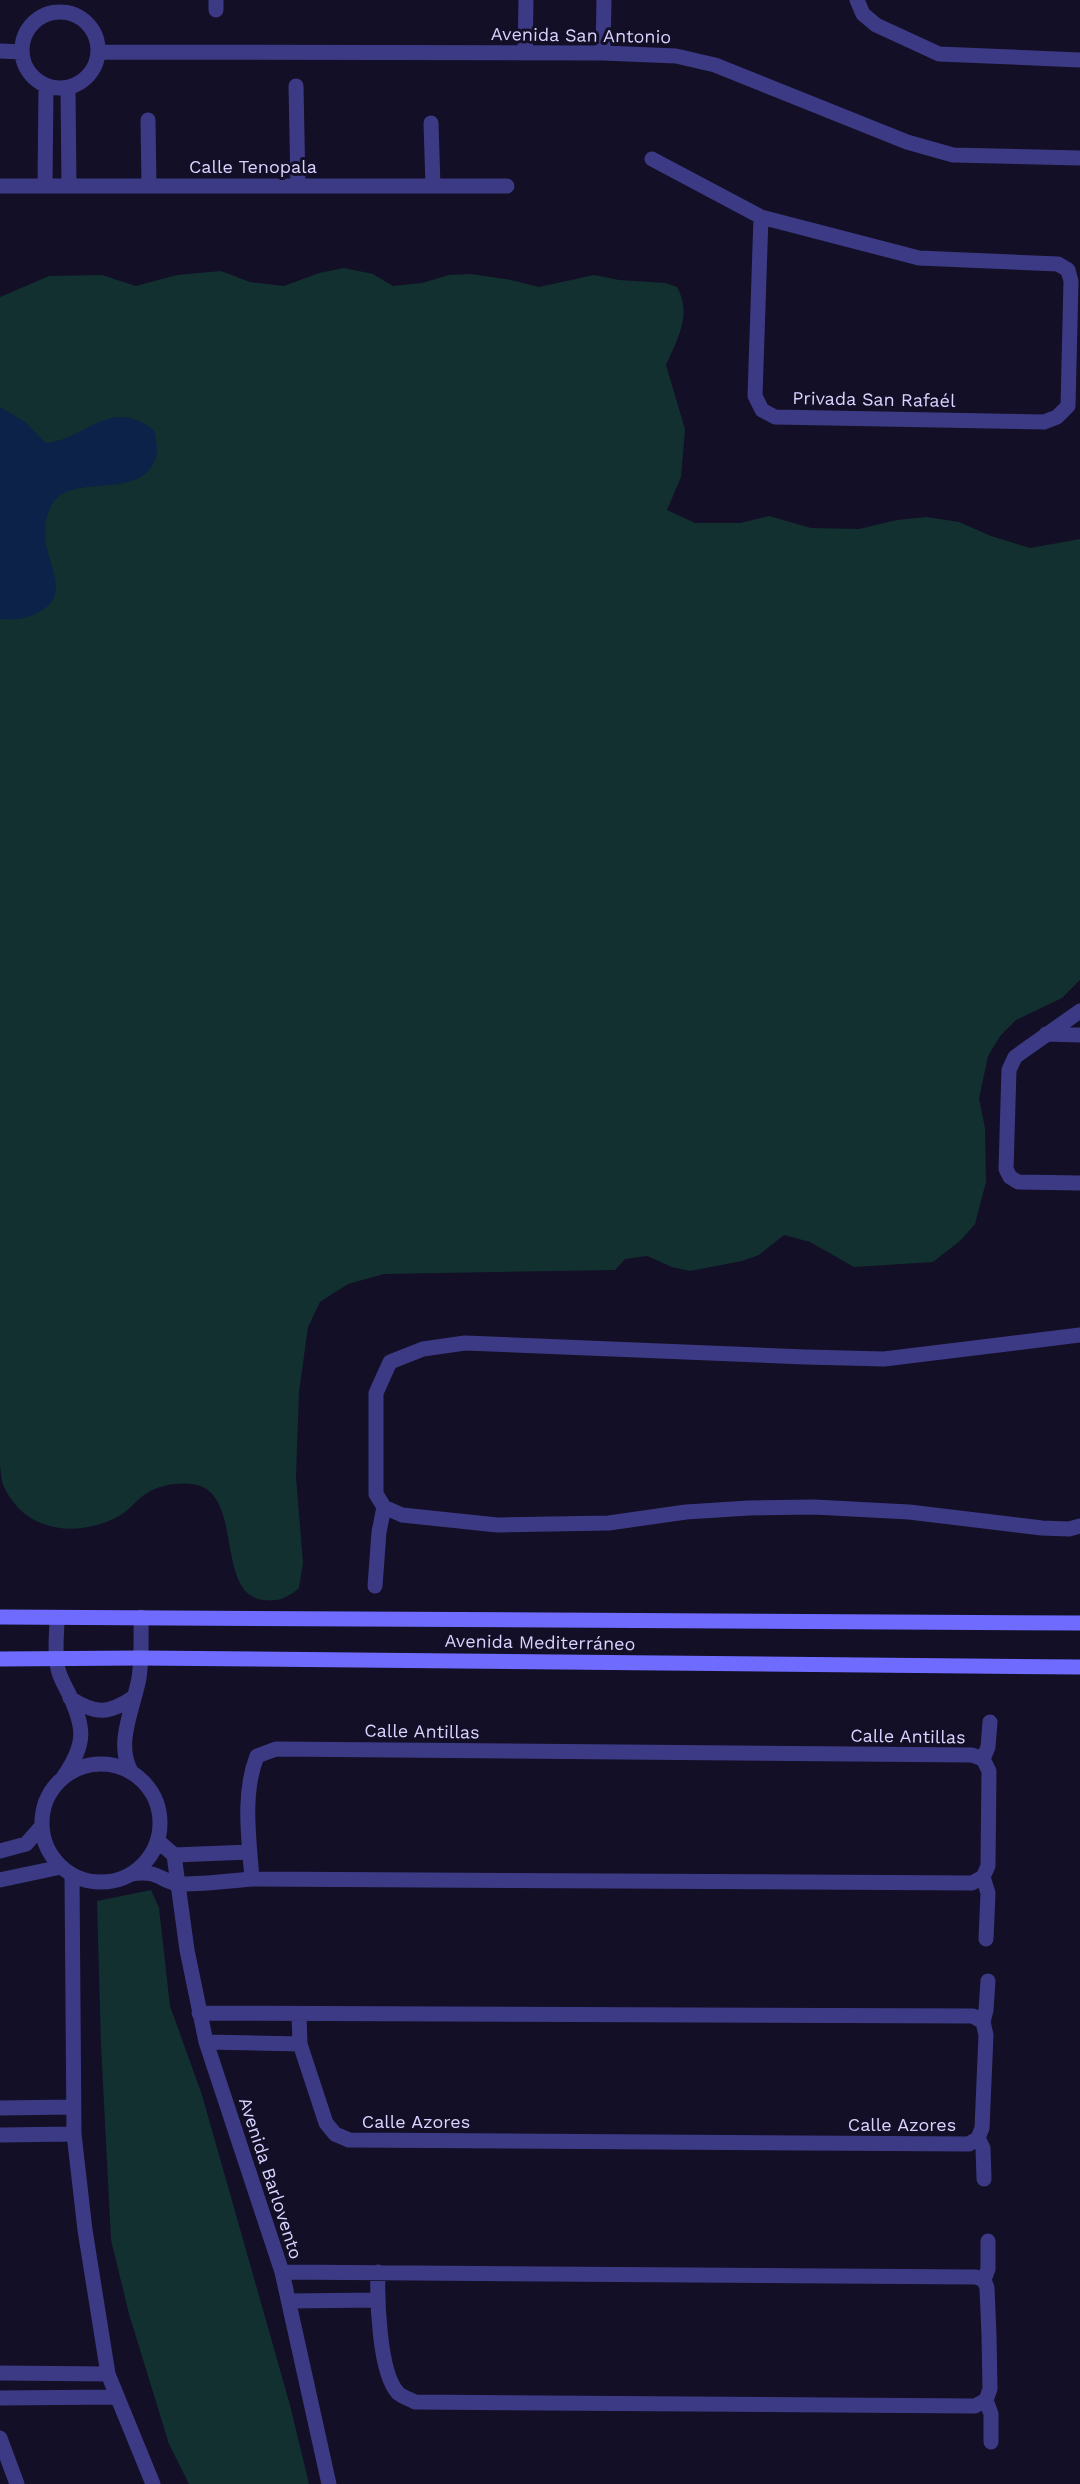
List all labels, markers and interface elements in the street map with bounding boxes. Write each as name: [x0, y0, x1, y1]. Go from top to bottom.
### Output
street label: Avenida San Antonio: [491, 23, 671, 47]
street label: Calle Tenopala: [189, 156, 317, 177]
street label: Privada San Rafaél: [792, 387, 956, 411]
street label: Avenida Mediterráneo: [444, 1630, 636, 1654]
street label: Calle Antillas: [364, 1719, 480, 1743]
street label: Calle Antillas: [850, 1724, 966, 1748]
street label: Avenida Barlovento: [235, 2094, 307, 2262]
street label: Calle Azores: [362, 2111, 470, 2132]
street label: Calle Azores: [848, 2114, 956, 2135]

